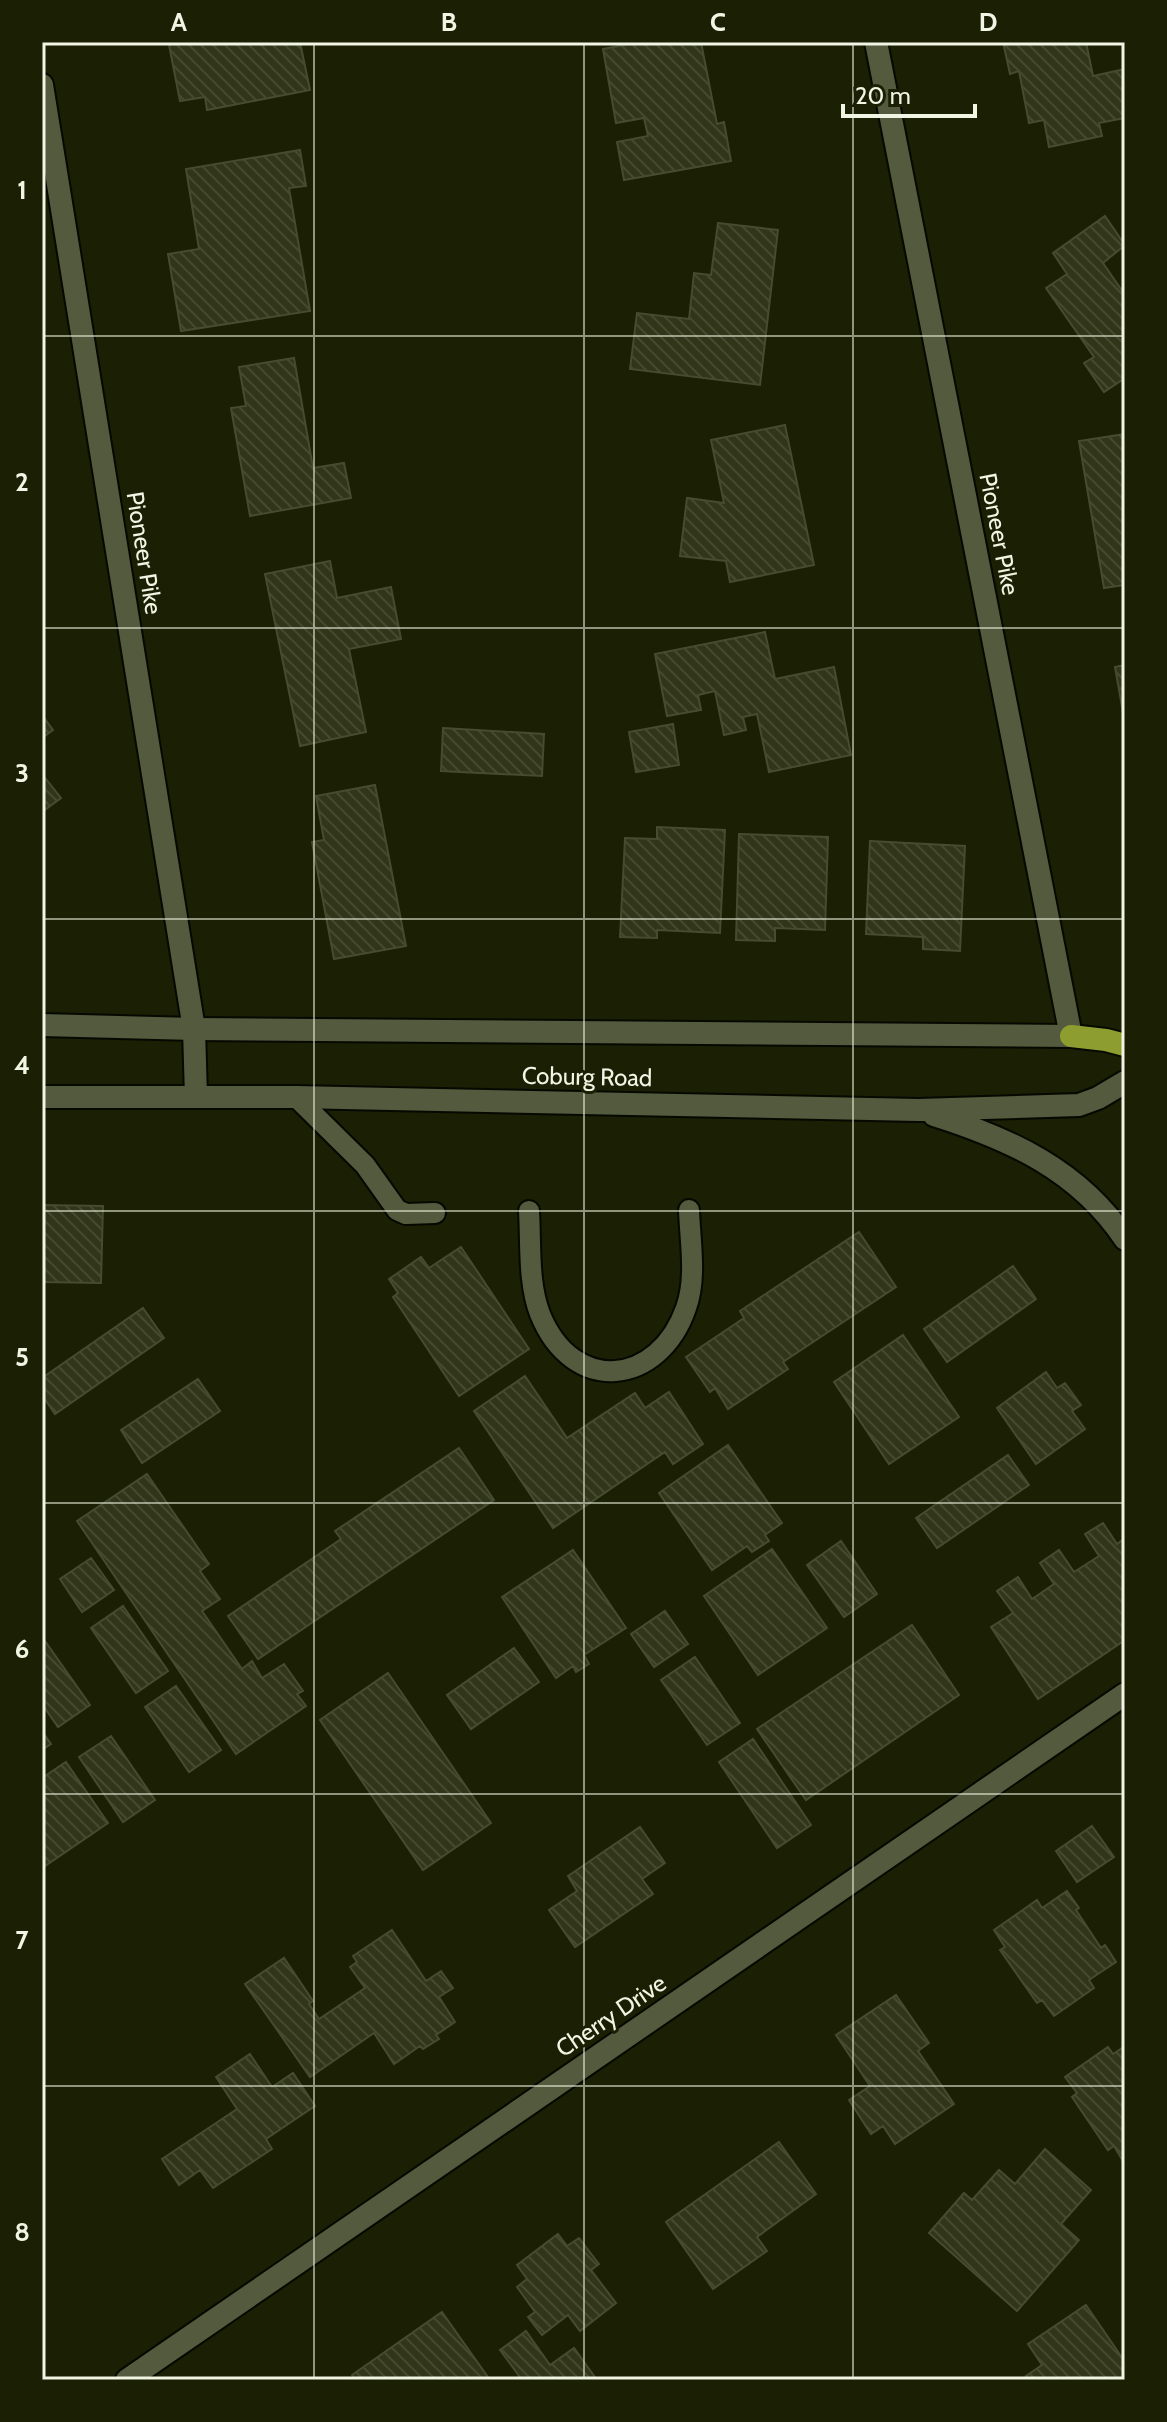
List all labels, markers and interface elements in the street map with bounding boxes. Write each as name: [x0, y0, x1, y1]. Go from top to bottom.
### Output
text: A: [171, 6, 188, 38]
text: B: [441, 6, 457, 38]
text: C: [710, 6, 726, 38]
text: D: [979, 6, 997, 38]
scale bar: [843, 68, 975, 118]
text: 20 m: [855, 81, 911, 110]
text: 1: [17, 174, 27, 206]
text: 2: [15, 466, 29, 498]
street label: Pioneer Pike: [973, 470, 1026, 598]
street label: Pioneer Pike: [120, 489, 169, 616]
text: 3: [15, 757, 29, 789]
text: 4: [14, 1049, 30, 1081]
street label: Coburg Road: [522, 1061, 652, 1092]
text: 5: [15, 1341, 29, 1373]
text: 6: [15, 1633, 29, 1665]
text: 7: [15, 1924, 29, 1956]
street label: Cherry Drive: [550, 1968, 671, 2063]
text: 8: [14, 2216, 30, 2248]

